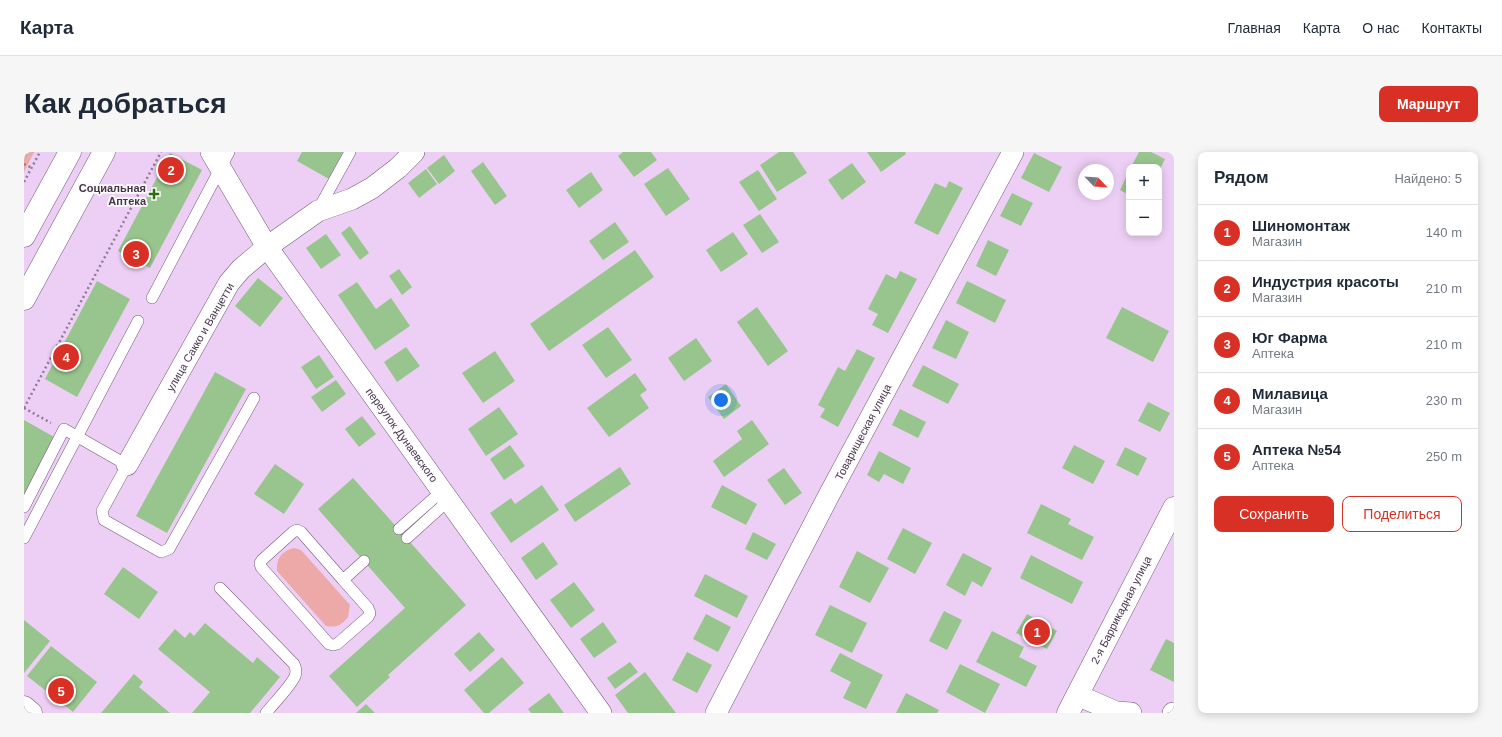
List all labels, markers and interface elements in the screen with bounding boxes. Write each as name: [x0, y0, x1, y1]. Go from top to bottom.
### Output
text: Карта: [20, 17, 74, 38]
text: Главная: [1227, 20, 1281, 36]
text: Карта: [1303, 20, 1340, 36]
text: О нас: [1362, 20, 1400, 36]
text: Контакты: [1422, 20, 1482, 36]
button: Маршрут: [1379, 86, 1478, 122]
text: Как добраться: [24, 88, 226, 119]
pin: 2: [158, 155, 184, 185]
north arrow: [1078, 164, 1114, 200]
map controls: [1126, 164, 1162, 236]
button: +: [1126, 164, 1162, 200]
text: Рядом: [1214, 168, 1269, 187]
text: Найдено: 5: [1394, 171, 1462, 186]
place label: Социальная Аптека: [79, 182, 147, 207]
marker: Социальная Аптека: [149, 189, 159, 199]
button: −: [1126, 200, 1162, 236]
text: Шиномонтаж: [1252, 217, 1350, 234]
text: 1: [1223, 225, 1231, 240]
text: 140 m: [1426, 225, 1462, 240]
text: Магазин: [1252, 234, 1302, 249]
pin: 3: [123, 239, 149, 269]
text: Индустрия красоты: [1252, 273, 1399, 290]
street label: улица Сакко и Ванцетти: [164, 281, 236, 393]
text: 2: [1223, 281, 1231, 296]
text: 210 m: [1426, 281, 1462, 296]
text: Магазин: [1252, 290, 1302, 305]
text: Юг Фарма: [1252, 329, 1327, 346]
text: 3: [1223, 337, 1231, 352]
text: 210 m: [1426, 337, 1462, 352]
pin: 4: [53, 342, 79, 372]
text: Аптека: [1252, 346, 1294, 361]
street label: Товарищеская улица: [833, 381, 894, 482]
text: Милавица: [1252, 385, 1328, 402]
street label: переулок Дунаевского: [364, 386, 440, 484]
your location: [711, 390, 731, 410]
text: 4: [1223, 393, 1231, 408]
text: 230 m: [1426, 393, 1462, 408]
text: Магазин: [1252, 402, 1302, 417]
text: Аптека №54: [1252, 441, 1341, 458]
text: 5: [1223, 449, 1231, 464]
text: 250 m: [1426, 449, 1462, 464]
text: Аптека: [1252, 458, 1294, 473]
button: Сохранить: [1214, 496, 1334, 532]
button: Поделиться: [1342, 496, 1462, 532]
street label: 2-я Баррикадная улица: [1089, 553, 1154, 666]
pin: 1: [1024, 617, 1050, 647]
pin: 5: [48, 676, 74, 706]

